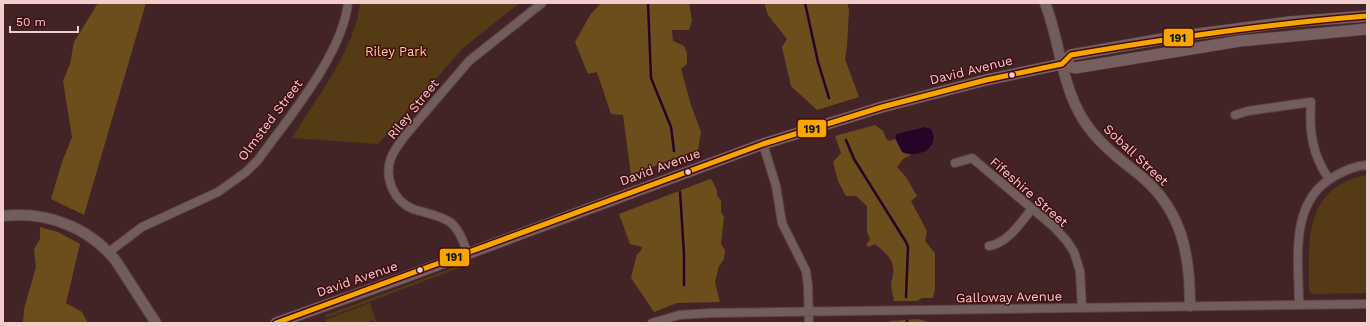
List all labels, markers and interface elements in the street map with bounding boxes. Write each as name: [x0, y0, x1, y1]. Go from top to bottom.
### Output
scale bar: [10, 8, 78, 34]
text: 50 m: [16, 15, 46, 29]
line badge: 191: [1163, 28, 1194, 47]
text: 191: [1170, 32, 1186, 45]
park label: Riley Park: [365, 44, 428, 59]
street label: David Avenue: [928, 52, 1014, 88]
unlabelled marker: [1007, 70, 1017, 80]
street label: Riley Street: [384, 75, 442, 142]
street label: Olmsted Street: [235, 76, 306, 163]
line badge: 191: [797, 119, 827, 138]
street label: Soball Street: [1101, 121, 1172, 189]
text: 191: [804, 123, 820, 136]
street label: David Avenue: [618, 145, 702, 189]
street label: Fifeshire Street: [987, 154, 1071, 230]
unlabelled marker: [683, 167, 693, 177]
line badge: 191: [439, 248, 470, 267]
text: 191: [446, 251, 462, 264]
street label: David Avenue: [314, 258, 400, 300]
unlabelled marker: [415, 265, 425, 275]
street label: Galloway Avenue: [956, 289, 1062, 305]

